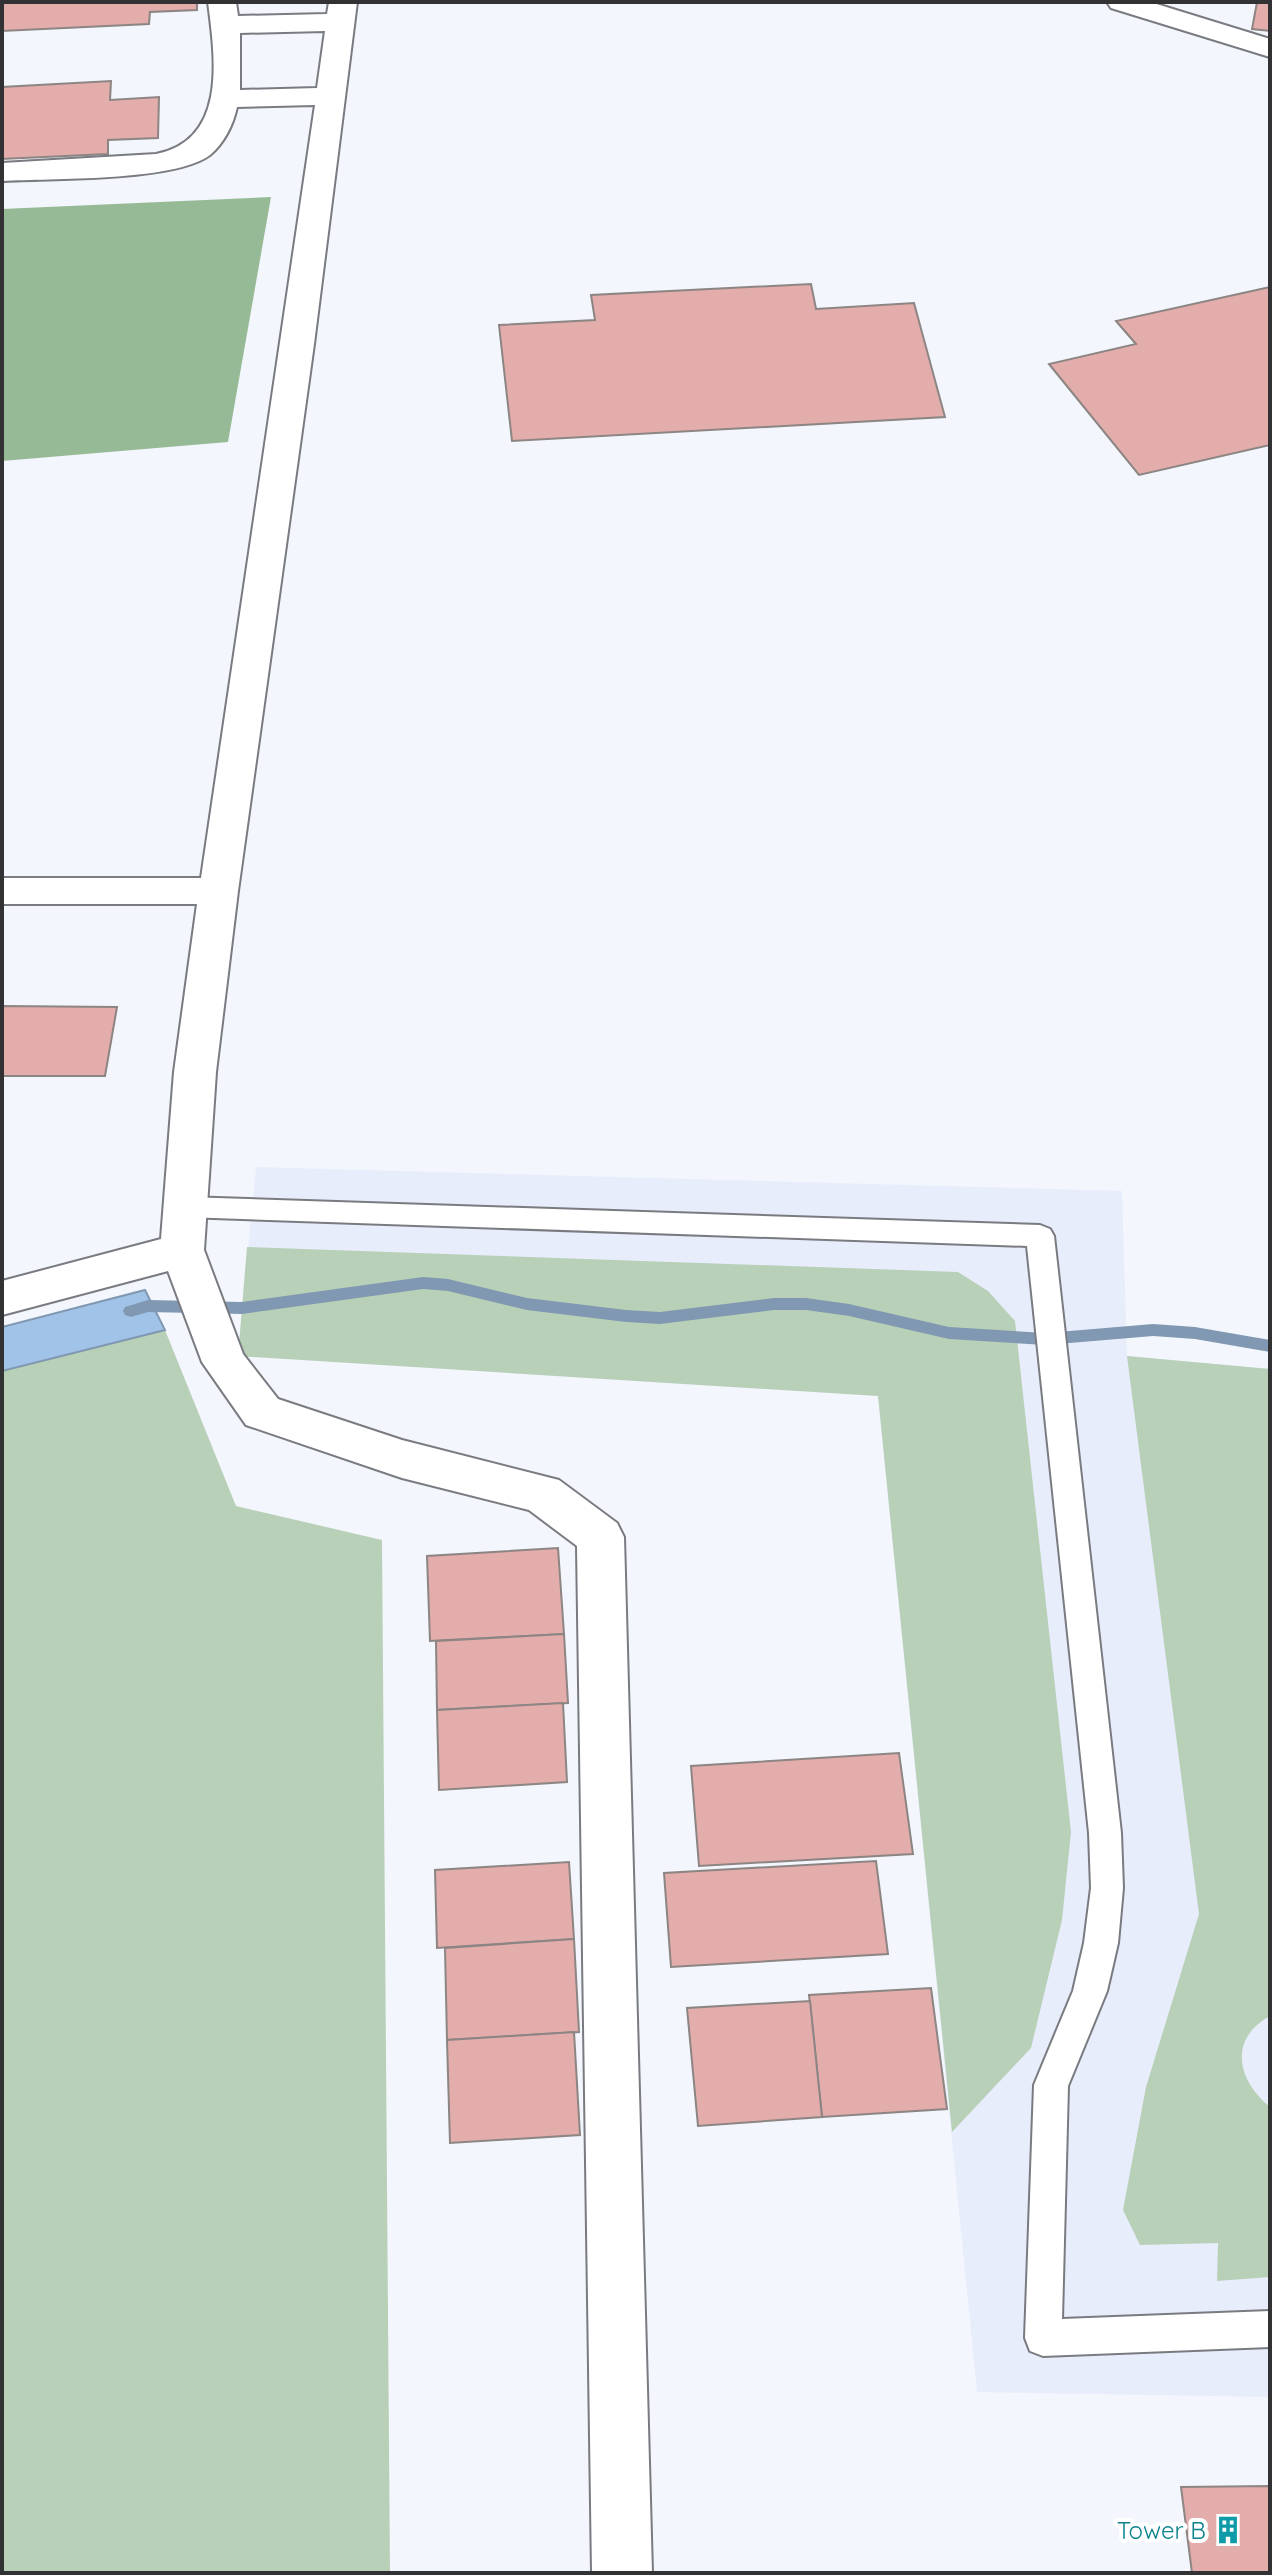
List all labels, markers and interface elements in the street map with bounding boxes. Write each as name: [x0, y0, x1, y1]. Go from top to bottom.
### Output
place label: Tower B: [1117, 2515, 1206, 2545]
building icon: Tower B: [1213, 2515, 1243, 2545]

